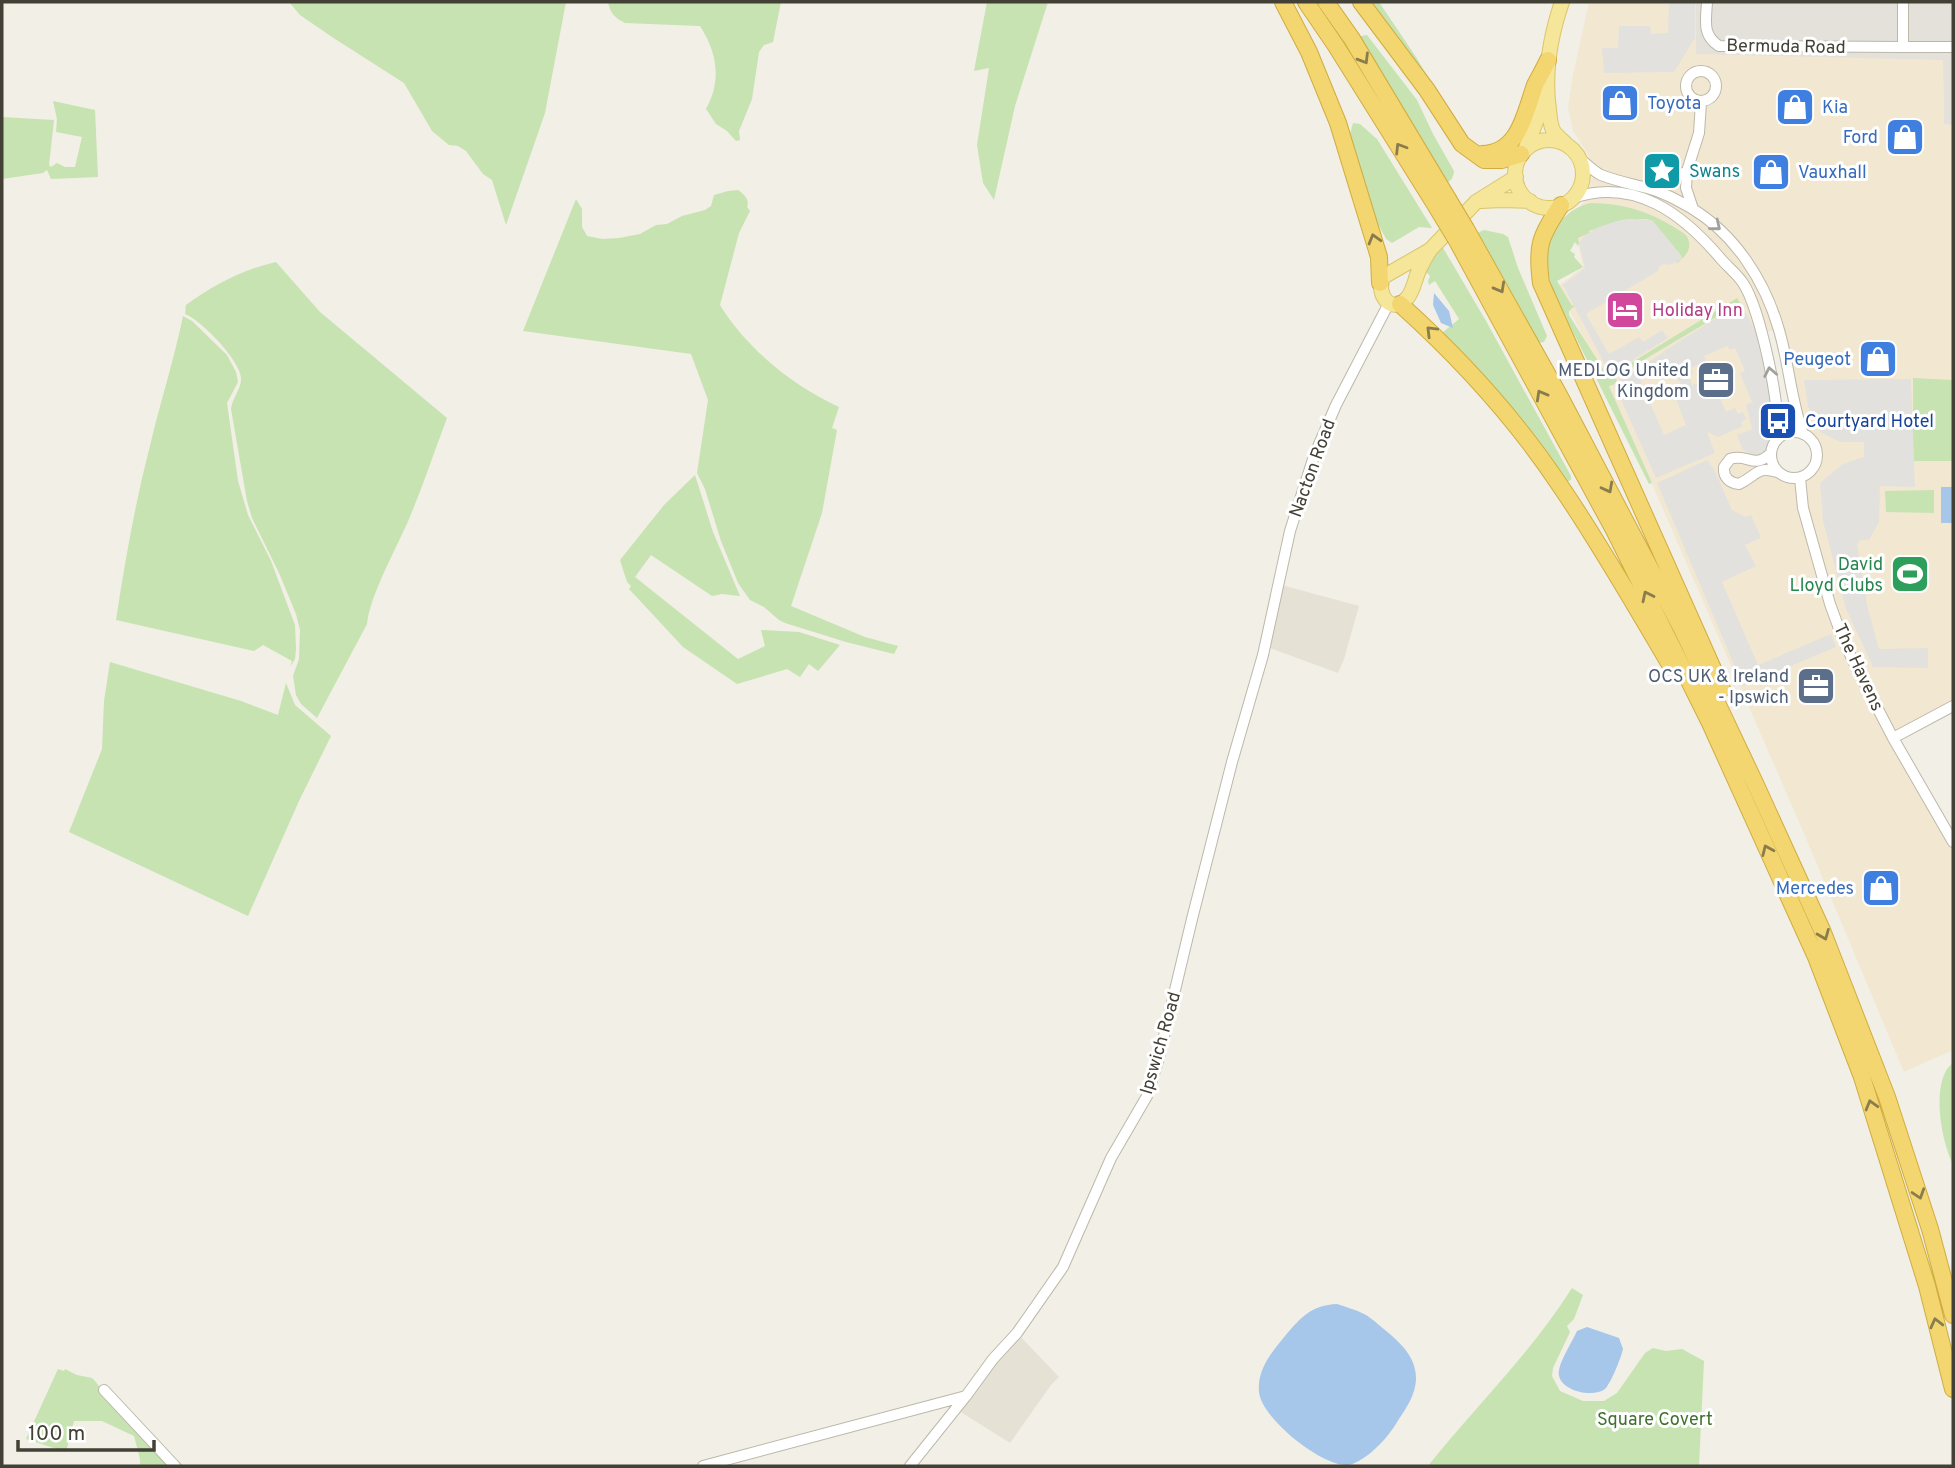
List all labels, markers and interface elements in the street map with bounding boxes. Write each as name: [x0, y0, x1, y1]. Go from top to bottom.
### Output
street label: Bermuda Road: [1726, 35, 1846, 60]
one-way arrow: [1355, 51, 1368, 64]
shop icon: Toyota: [1599, 82, 1641, 124]
shop icon: Kia: [1774, 86, 1816, 128]
place label: Toyota: [1647, 93, 1701, 116]
place label: Kia: [1822, 97, 1848, 120]
shop icon: Ford: [1884, 116, 1926, 158]
place label: Ford: [1843, 127, 1878, 150]
one-way arrow: [1395, 143, 1408, 156]
place icon: Swans: [1641, 150, 1683, 192]
shop icon: Vauxhall: [1750, 151, 1792, 193]
place label: Swans: [1689, 161, 1740, 184]
place label: Vauxhall: [1798, 162, 1867, 185]
one-way arrow: [1708, 218, 1721, 230]
one-way arrow: [1367, 233, 1382, 245]
one-way arrow: [1491, 281, 1505, 294]
hotel icon: Holiday Inn: [1604, 289, 1646, 331]
place label: Holiday Inn: [1652, 300, 1743, 323]
one-way arrow: [1426, 327, 1439, 340]
shop icon: Peugeot: [1857, 338, 1899, 380]
place label: Peugeot: [1783, 349, 1851, 372]
office icon: MEDLOG United Kingdom: [1695, 359, 1737, 401]
place label: MEDLOG United Kingdom: [1558, 360, 1689, 404]
one-way arrow: [1763, 366, 1778, 378]
one-way arrow: [1536, 389, 1549, 402]
bus stop icon: Courtyard Hotel: [1757, 400, 1799, 442]
place label: Courtyard Hotel: [1805, 411, 1934, 434]
street label: Nacton Road: [1285, 416, 1342, 521]
one-way arrow: [1599, 481, 1613, 494]
sports icon: David Lloyd Clubs: [1889, 553, 1931, 595]
place label: David Lloyd Clubs: [1790, 554, 1883, 598]
one-way arrow: [1641, 591, 1655, 603]
street label: The Havens: [1827, 620, 1888, 715]
office icon: OCS UK & Ireland - Ipswich: [1795, 665, 1837, 707]
place label: OCS UK & Ireland - Ipswich: [1648, 666, 1789, 710]
one-way arrow: [1761, 844, 1775, 857]
shop icon: Mercedes: [1860, 867, 1902, 909]
place label: Mercedes: [1776, 878, 1854, 901]
one-way arrow: [1815, 928, 1829, 940]
street label: Ipswich Road: [1136, 989, 1187, 1097]
one-way arrow: [1864, 1100, 1879, 1112]
one-way arrow: [1910, 1188, 1925, 1200]
one-way arrow: [1930, 1317, 1944, 1329]
scale bar: [18, 1408, 154, 1452]
park label: Square Covert: [1597, 1409, 1713, 1432]
text: 100 m: [28, 1421, 85, 1448]

